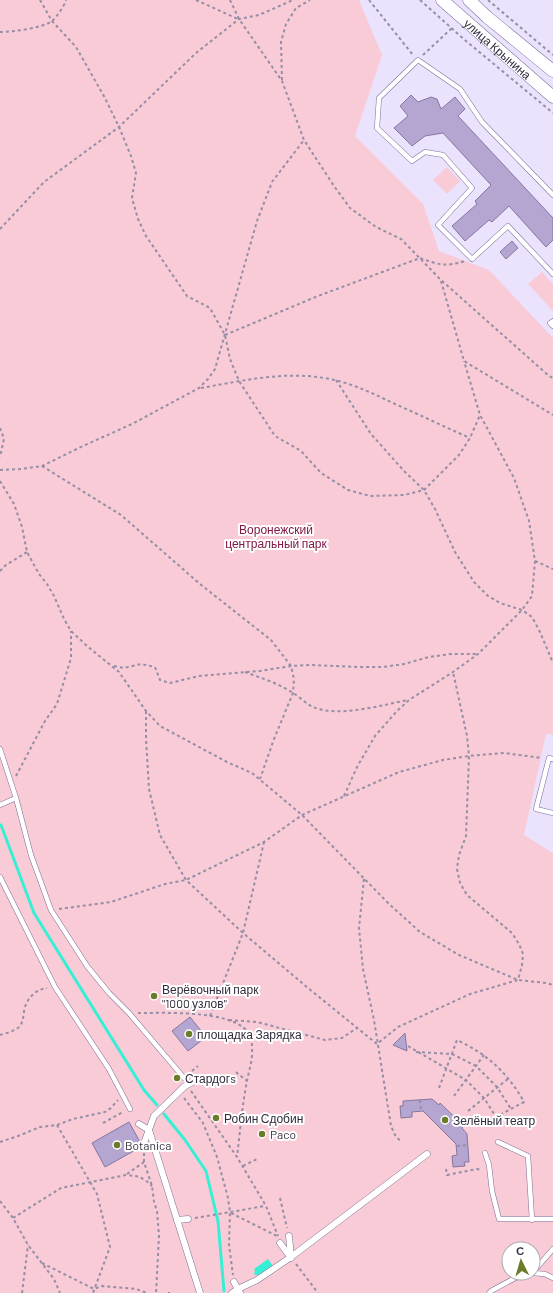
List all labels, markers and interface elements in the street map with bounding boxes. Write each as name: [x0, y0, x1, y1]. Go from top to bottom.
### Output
street label: улица Крынина: [461, 16, 534, 82]
park label: Воронежский центральный парк: [225, 522, 328, 551]
place label: Верёвочный парк "1000 узлов": [162, 982, 259, 1011]
marker: Верёвочный парк "1000 узлов": [149, 991, 159, 1001]
place label: площадка Зарядка: [197, 1027, 302, 1042]
marker: площадка Зарядка: [184, 1029, 194, 1039]
place label: Стардогs: [185, 1071, 236, 1086]
marker: Стардогs: [172, 1073, 182, 1083]
place label: Робин Сдобин: [224, 1111, 303, 1126]
marker: Робин Сдобин: [211, 1113, 221, 1123]
place label: Зелёный театр: [453, 1113, 535, 1128]
marker: Зелёный театр: [440, 1115, 450, 1125]
place label: Paco: [270, 1127, 296, 1141]
marker: Paco: [257, 1129, 267, 1139]
place label: Botanica: [125, 1138, 171, 1152]
marker: Botanica: [112, 1140, 122, 1150]
north arrow: [501, 1241, 541, 1281]
text: С: [516, 1244, 525, 1257]

